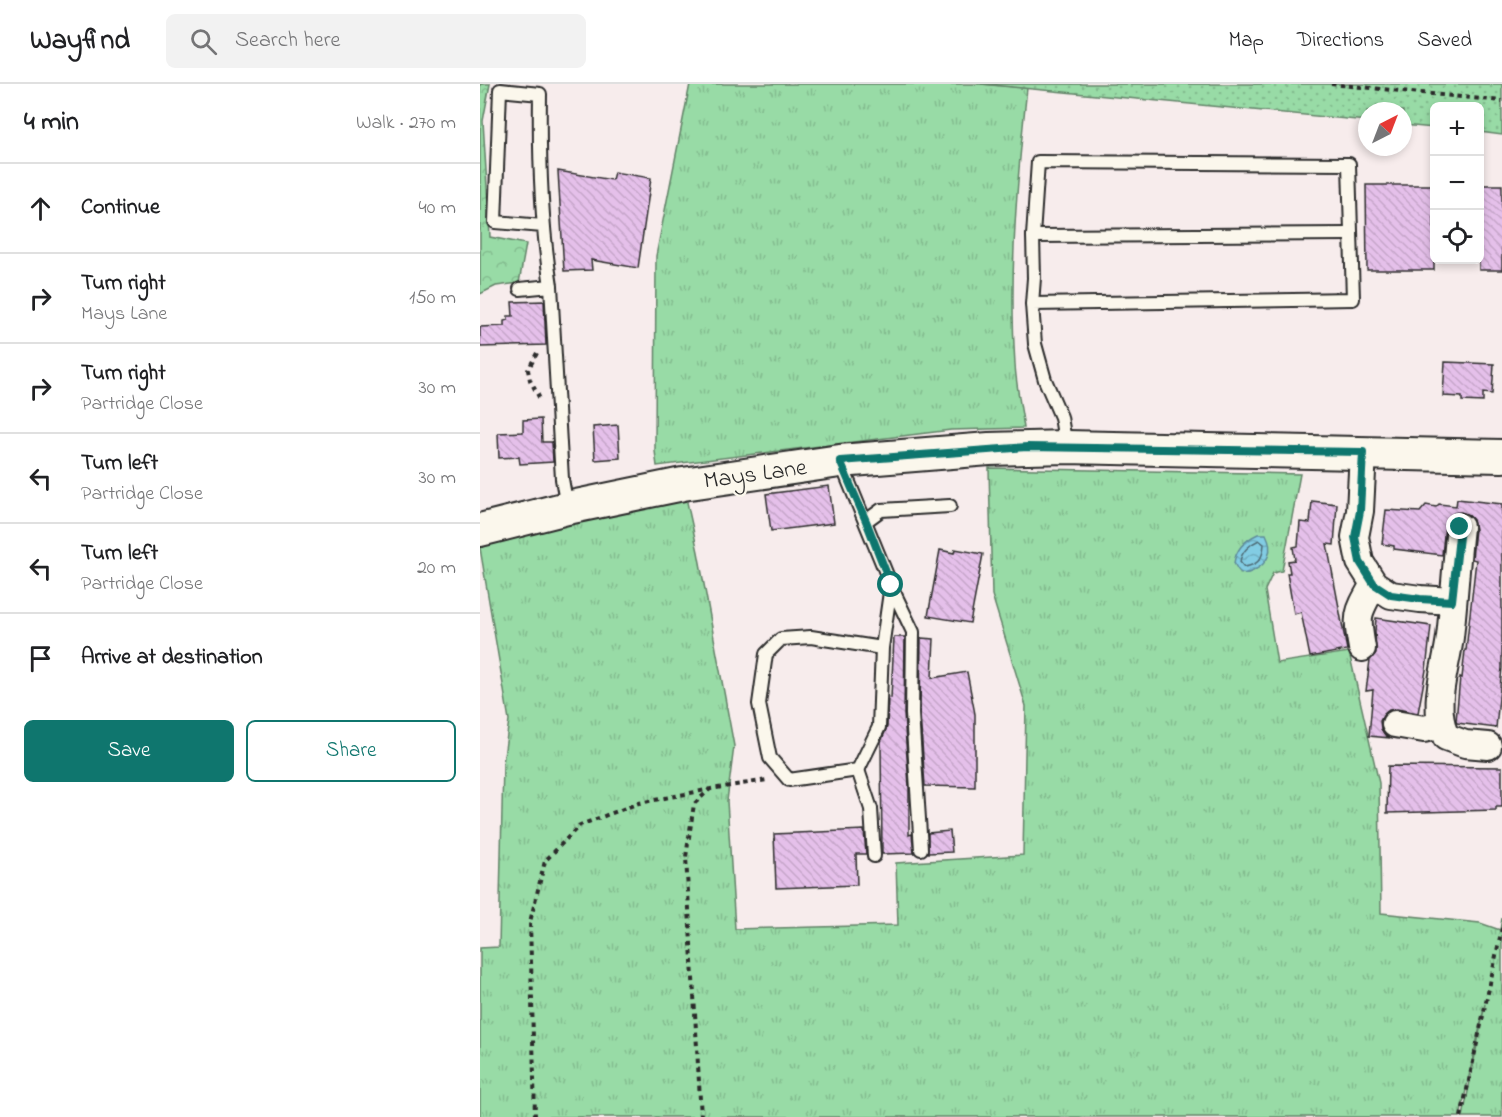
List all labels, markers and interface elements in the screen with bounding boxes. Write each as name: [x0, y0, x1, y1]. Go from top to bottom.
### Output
search box: [166, 14, 586, 68]
text: Wayfind: [30, 21, 130, 62]
icon: search: [187, 25, 220, 58]
text: Search here: [235, 25, 340, 57]
text: Map: [1228, 26, 1264, 56]
text: Directions: [1297, 26, 1384, 56]
text: Saved: [1417, 26, 1472, 56]
north arrow: [1358, 102, 1412, 156]
map controls: [1430, 102, 1484, 264]
button: +: [1430, 102, 1484, 156]
text: 4 min: [24, 104, 79, 142]
text: Walk · 270 m: [356, 109, 456, 138]
button: −: [1430, 156, 1484, 210]
icon: ahead: [24, 192, 57, 225]
text: Continue: [81, 192, 160, 224]
text: 40 m: [419, 194, 456, 223]
button: locate: [1430, 210, 1484, 264]
text: Turn right: [81, 268, 166, 300]
icon: right: [24, 282, 57, 315]
text: 150 m: [409, 284, 456, 313]
text: Mays Lane: [81, 300, 167, 329]
text: Turn right: [81, 358, 166, 390]
icon: right: [24, 372, 57, 405]
text: 30 m: [419, 374, 456, 403]
text: Partridge Close: [81, 390, 203, 419]
text: Turn left: [81, 448, 158, 480]
street label: Mays Lane: [702, 451, 809, 501]
icon: left: [24, 462, 57, 495]
text: 30 m: [419, 464, 456, 493]
text: Partridge Close: [81, 480, 203, 509]
route end: [1446, 513, 1472, 539]
text: Turn left: [81, 538, 158, 570]
icon: left: [24, 552, 57, 585]
text: 20 m: [417, 554, 456, 583]
text: Partridge Close: [81, 570, 203, 599]
route start: [877, 571, 903, 597]
icon: arrive: [24, 642, 57, 675]
text: Arrive at destination: [81, 642, 263, 674]
button: Save: [24, 720, 234, 782]
button: Share: [246, 720, 456, 782]

